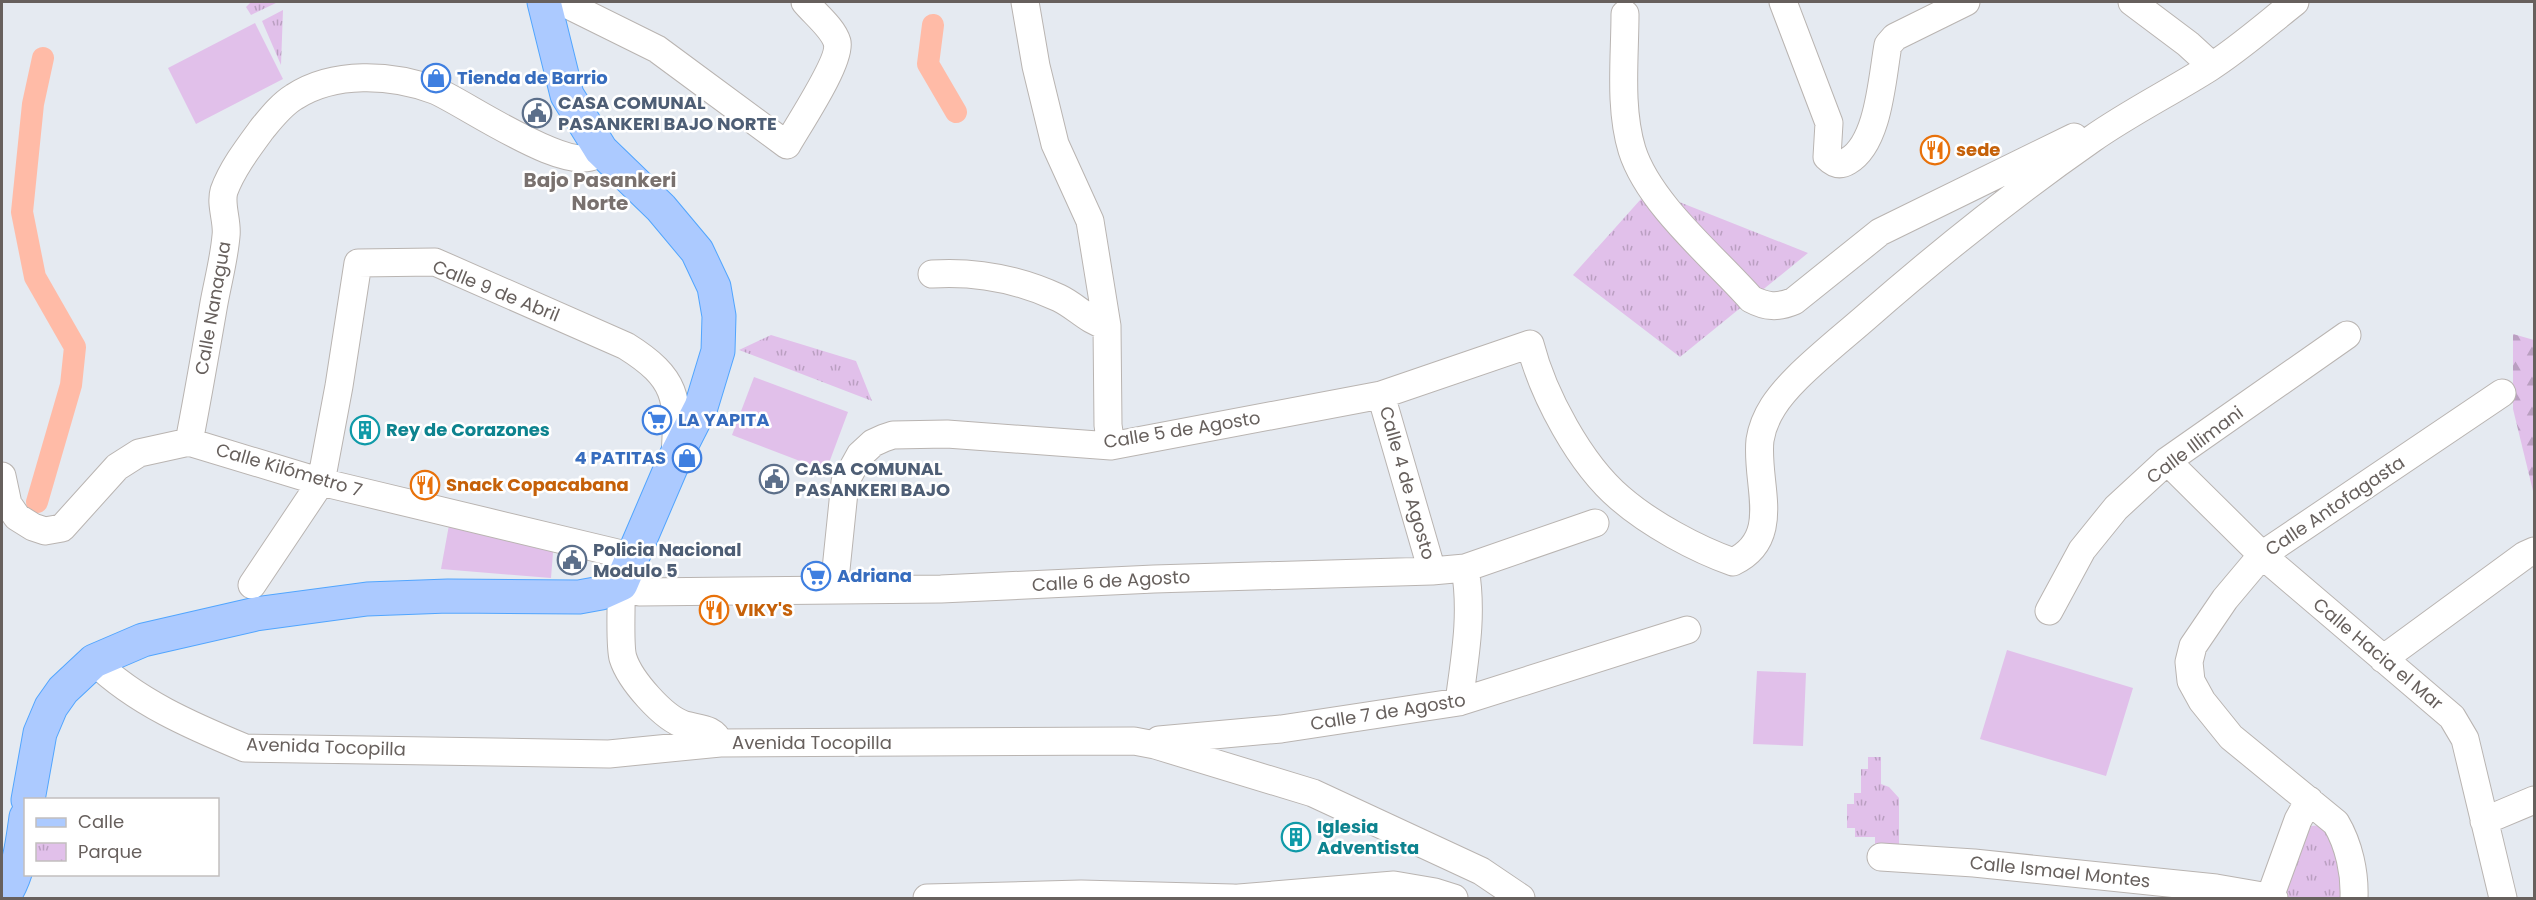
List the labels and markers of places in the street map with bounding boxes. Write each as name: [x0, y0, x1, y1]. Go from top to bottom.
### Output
shop icon: Tienda de Barrio: [420, 62, 452, 94]
place label: Tienda de Barrio: [457, 65, 608, 90]
place label: CASA COMUNAL PASANKERI BAJO NORTE: [558, 90, 777, 136]
public building icon: CASA COMUNAL PASANKERI BAJO NORTE: [521, 97, 553, 129]
restaurant icon: sede: [1919, 134, 1951, 166]
place label: sede: [1956, 137, 2000, 162]
supermarket icon: LA YAPITA: [641, 404, 673, 436]
place label: LA YAPITA: [678, 407, 769, 432]
building icon: Rey de Corazones: [349, 414, 381, 446]
place label: Rey de Corazones: [386, 417, 550, 442]
shop icon: 4 PATITAS: [671, 442, 703, 474]
place label: 4 PATITAS: [575, 445, 666, 470]
place label: CASA COMUNAL PASANKERI BAJO: [795, 456, 950, 502]
public building icon: CASA COMUNAL PASANKERI BAJO: [758, 463, 790, 495]
restaurant icon: Snack Copacabana: [409, 469, 441, 501]
place label: Snack Copacabana: [446, 472, 629, 497]
place label: Policia Nacional Modulo 5: [593, 537, 742, 583]
public building icon: Policia Nacional Modulo 5: [556, 544, 588, 576]
supermarket icon: Adriana: [800, 560, 832, 592]
place label: Adriana: [837, 563, 912, 588]
restaurant icon: VIKY'S: [698, 594, 730, 626]
place label: VIKY'S: [735, 597, 793, 622]
place label: Iglesia Adventista: [1317, 814, 1419, 860]
building icon: Iglesia Adventista: [1280, 821, 1312, 853]

